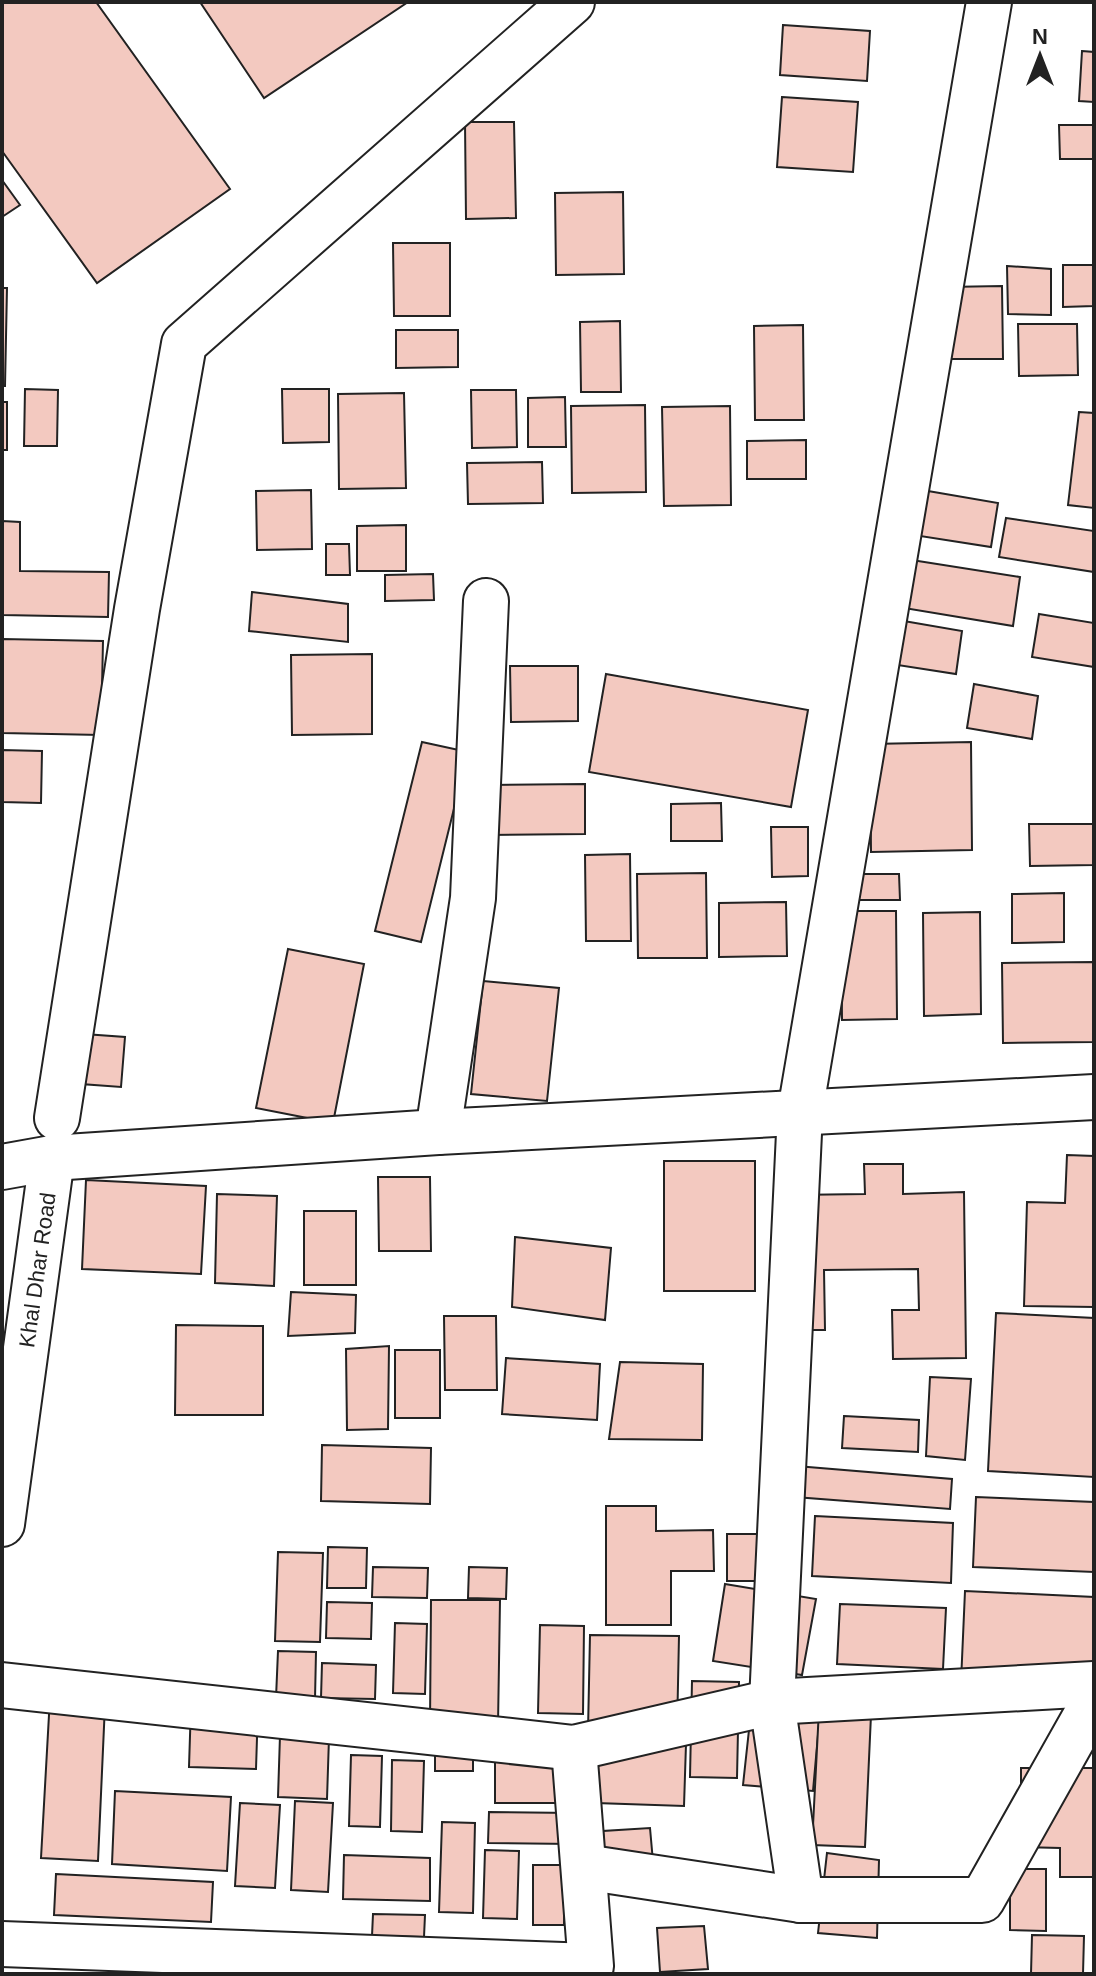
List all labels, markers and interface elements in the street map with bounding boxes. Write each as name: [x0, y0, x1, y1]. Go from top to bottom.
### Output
north arrow: [1000, 16, 1080, 96]
text: N: [1032, 24, 1048, 49]
street label: Khal Dhar Road: [14, 1191, 61, 1349]

